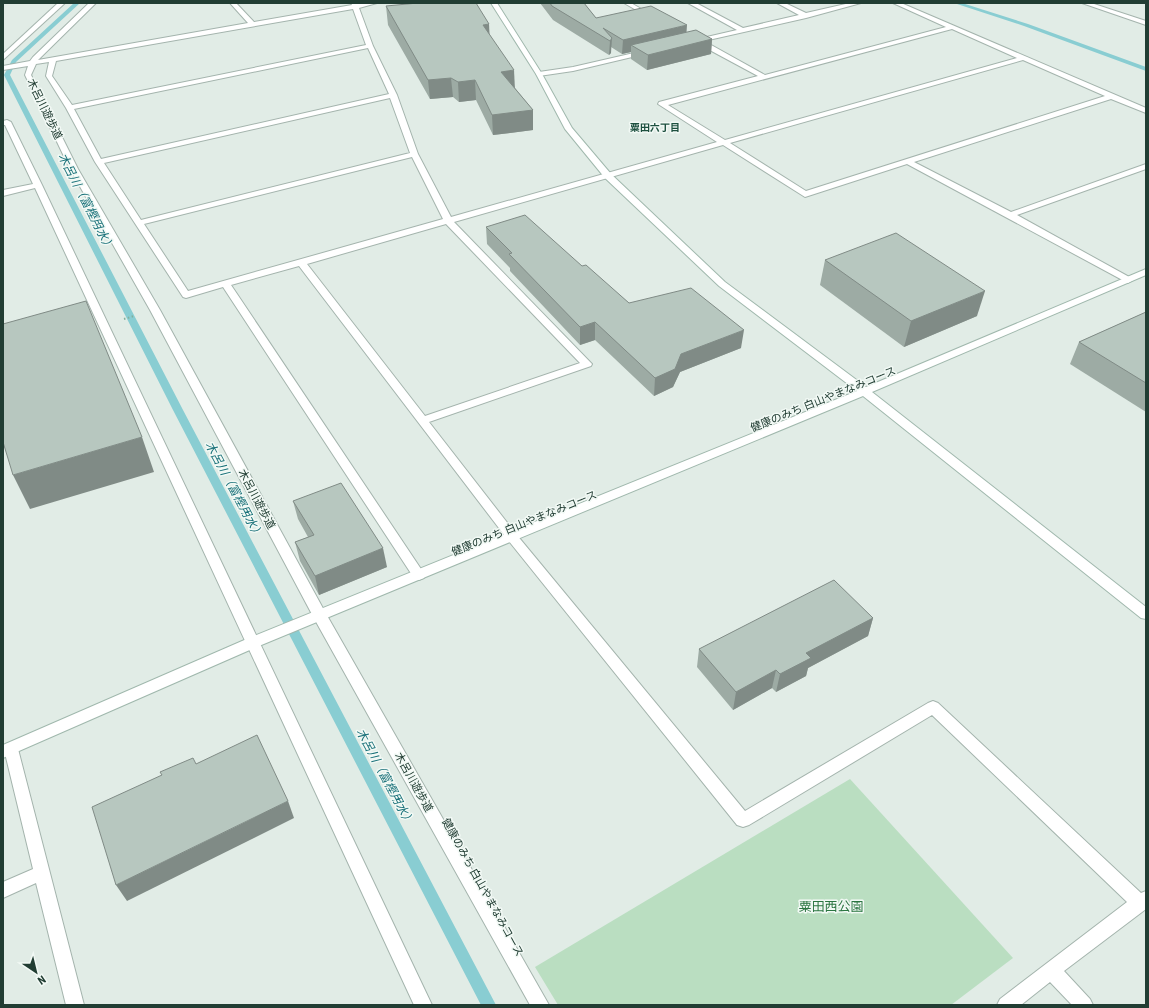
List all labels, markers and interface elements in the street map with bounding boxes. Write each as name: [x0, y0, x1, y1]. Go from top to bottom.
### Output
street label: 木呂川遊歩道: [24, 77, 65, 142]
district label: 粟田六丁目: [630, 122, 680, 133]
water label: 木呂川（富樫用水）: [55, 151, 117, 253]
street label: 健康のみち 白山やまなみコース: [748, 364, 898, 435]
water label: 木呂川（富樫用水）: [202, 439, 266, 541]
street label: 木呂川遊歩道: [235, 467, 278, 531]
street label: 健康のみち 白山やまなみコース: [449, 488, 599, 559]
water label: 木呂川（富樫用水）: [353, 726, 417, 828]
street label: 木呂川遊歩道: [392, 750, 435, 814]
street label: 健康のみち 白山やまなみコース: [439, 816, 526, 959]
park label: 粟田西公園: [798, 899, 864, 914]
north arrow: [16, 952, 56, 992]
text: N: [35, 973, 48, 987]

